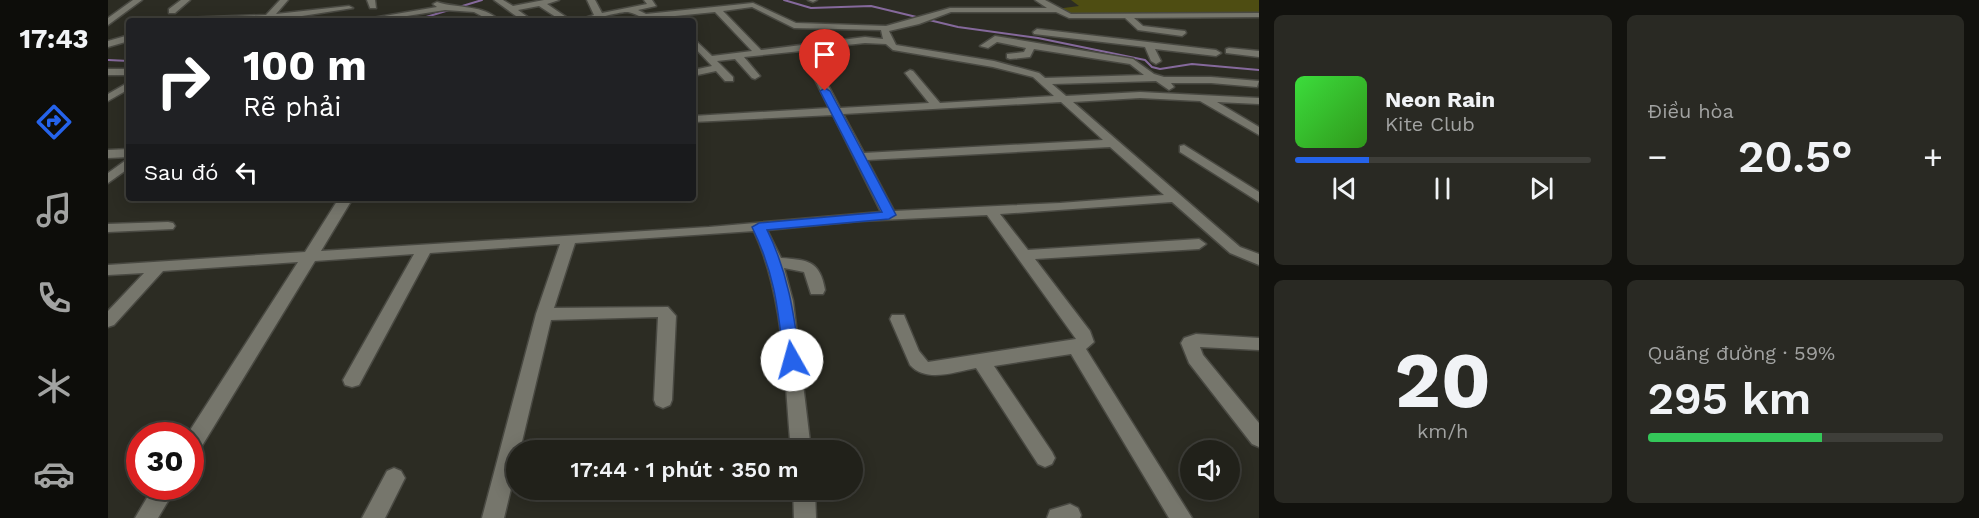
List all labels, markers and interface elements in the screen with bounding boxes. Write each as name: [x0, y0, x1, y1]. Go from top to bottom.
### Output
text: 17:43: [19, 23, 89, 55]
pin: [799, 29, 850, 91]
icon: arrive: [808, 38, 841, 71]
text: 100 m: [243, 41, 367, 90]
icon: right: [144, 42, 222, 120]
text: Neon Rain: [1385, 87, 1495, 112]
text: Rẽ phải: [243, 91, 341, 123]
text: Điều hòa: [1648, 99, 1734, 123]
icon: directions: [33, 101, 75, 143]
text: Kite Club: [1385, 112, 1475, 136]
text: 20.5°: [1738, 130, 1853, 183]
text: −: [1648, 137, 1667, 176]
text: +: [1923, 137, 1943, 176]
icon: left: [230, 156, 263, 189]
text: Sau đó: [144, 160, 218, 185]
icon: previous: [1328, 172, 1361, 205]
icon: pause: [1426, 172, 1459, 205]
icon: next: [1525, 172, 1558, 205]
icon: music: [33, 189, 75, 231]
icon: phone: [33, 277, 75, 319]
position arrow: [760, 328, 824, 392]
text: 20: [1394, 334, 1491, 426]
text: Quãng đường · 59%: [1648, 341, 1835, 365]
icon: climate: [33, 365, 75, 407]
text: 295 km: [1648, 372, 1811, 425]
text: km/h: [1417, 419, 1469, 443]
speed limit sign: 30: [126, 422, 204, 500]
map controls: [1180, 440, 1240, 500]
button: sound: [1180, 440, 1240, 500]
icon: car: [33, 453, 75, 495]
text: 17:44 · 1 phút · 350 m: [571, 457, 798, 482]

